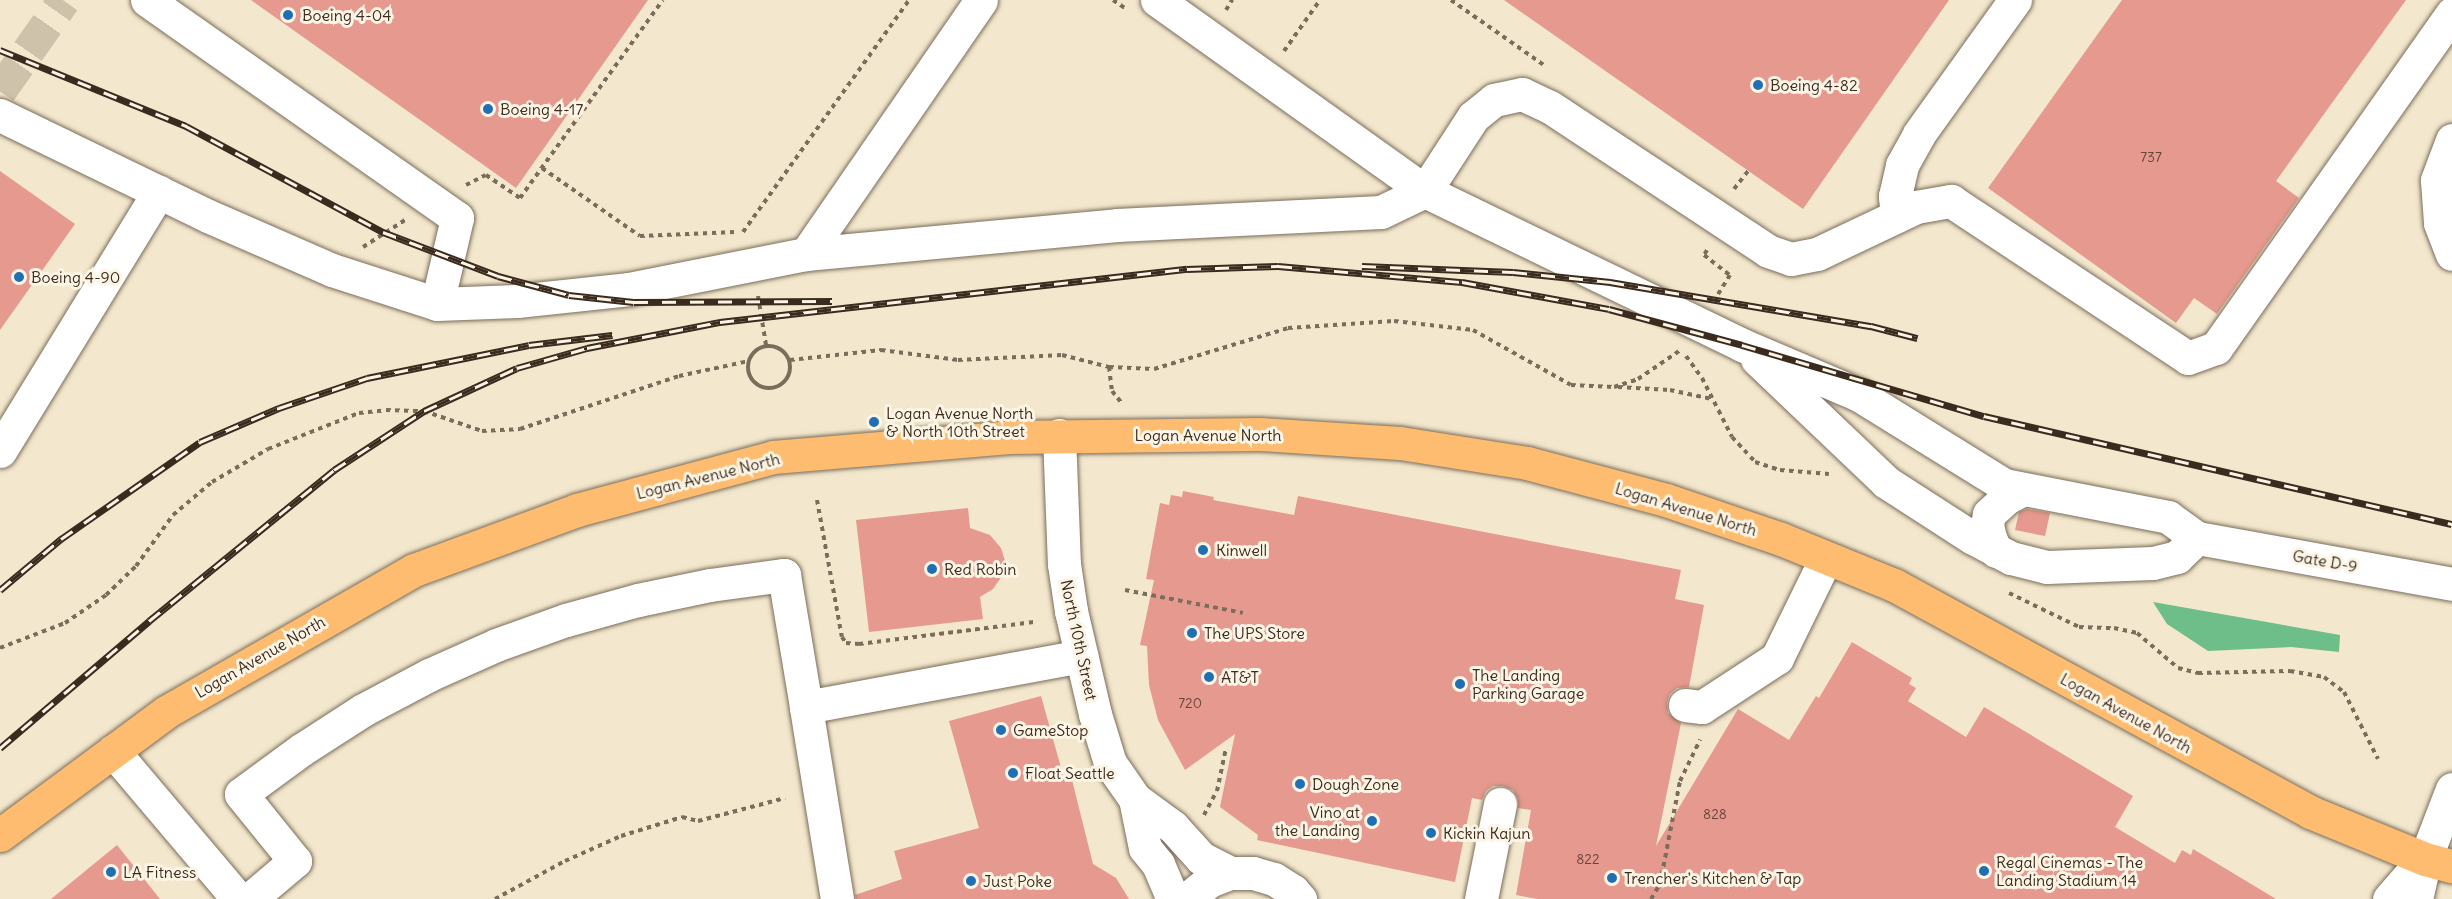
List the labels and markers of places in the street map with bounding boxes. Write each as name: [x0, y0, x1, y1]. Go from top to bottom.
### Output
place label: Boeing 4-04: [302, 5, 392, 25]
marker: Boeing 4-04: [279, 6, 297, 24]
place label: Boeing 4-82: [1770, 75, 1858, 95]
marker: Boeing 4-82: [1751, 78, 1765, 92]
place label: Boeing 4-17: [500, 99, 583, 119]
marker: Boeing 4-17: [481, 102, 495, 116]
place label: Boeing 4-90: [31, 267, 120, 287]
marker: Boeing 4-90: [12, 270, 26, 284]
place label: Logan Avenue North & North 10th Street: [886, 403, 1033, 441]
marker: Logan Avenue North & North 10th Street: [867, 415, 881, 429]
place label: Kinwell: [1216, 540, 1267, 560]
marker: Kinwell: [1194, 541, 1212, 559]
place label: Red Robin: [944, 559, 1016, 579]
marker: Red Robin: [925, 562, 939, 576]
place label: The UPS Store: [1204, 623, 1305, 643]
marker: The UPS Store: [1185, 626, 1199, 640]
place label: The Landing Parking Garage: [1472, 665, 1584, 703]
place label: AT&T: [1221, 667, 1259, 687]
marker: AT&T: [1202, 670, 1216, 684]
marker: The Landing Parking Garage: [1453, 677, 1467, 691]
place label: GameStop: [1013, 720, 1088, 740]
marker: GameStop: [994, 723, 1008, 737]
place label: Float Seattle: [1025, 763, 1115, 783]
marker: Float Seattle: [1006, 766, 1020, 780]
place label: Dough Zone: [1312, 774, 1399, 794]
marker: Dough Zone: [1293, 777, 1307, 791]
place label: Vino at the Landing: [1275, 802, 1360, 840]
marker: Vino at the Landing: [1365, 814, 1379, 828]
place label: Kickin Kajun: [1443, 823, 1531, 843]
marker: Kickin Kajun: [1424, 826, 1438, 840]
place label: Regal Cinemas - The Landing Stadium 14: [1996, 852, 2143, 890]
place label: LA Fitness: [123, 862, 196, 882]
marker: Regal Cinemas - The Landing Stadium 14: [1977, 864, 1991, 878]
marker: LA Fitness: [104, 865, 118, 879]
place label: Trencher's Kitchen & Tap: [1624, 868, 1801, 888]
place label: Just Poke: [983, 871, 1052, 891]
marker: Trencher's Kitchen & Tap: [1605, 871, 1619, 885]
marker: Just Poke: [964, 874, 978, 888]

